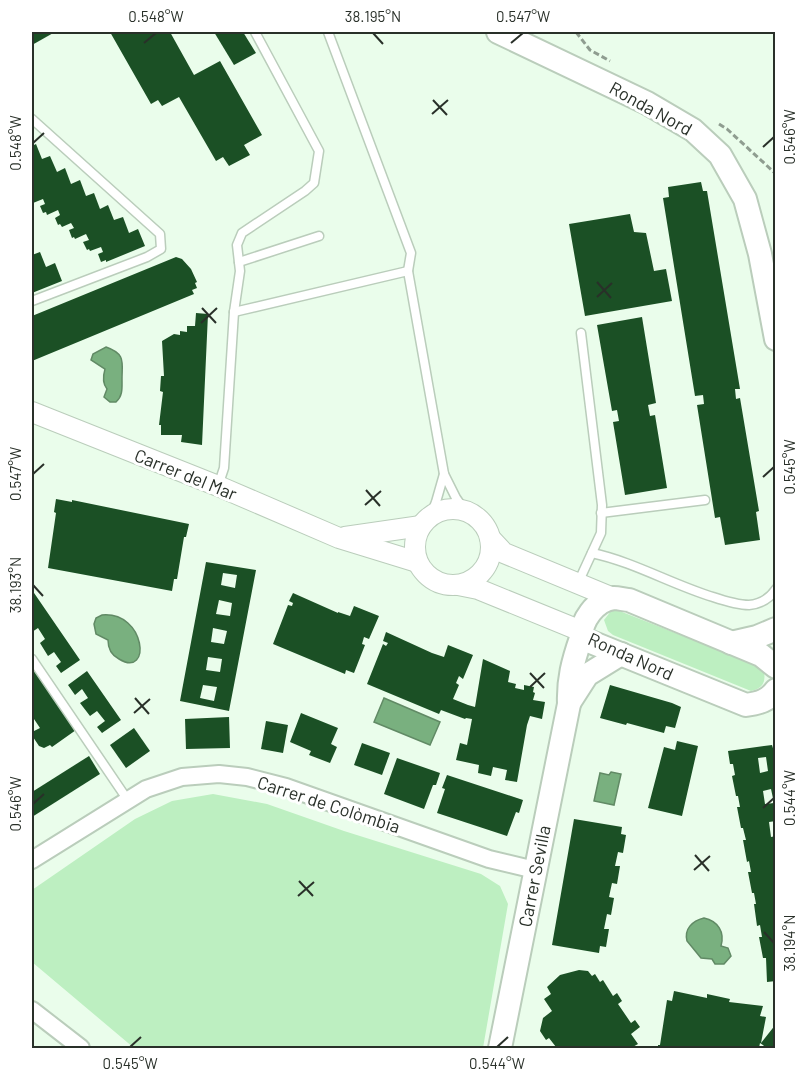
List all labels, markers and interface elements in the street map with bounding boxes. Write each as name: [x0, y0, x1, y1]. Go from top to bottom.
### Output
text: 0.548°W: [128, 7, 184, 25]
text: 38.195°N: [345, 7, 401, 25]
text: 0.547°W: [496, 7, 550, 25]
street label: Ronda Nord: [606, 76, 696, 140]
text: 0.546°W: [780, 109, 798, 165]
text: 0.548°W: [6, 115, 24, 171]
text: 0.545°W: [780, 439, 798, 495]
street label: Carrer del Mar: [132, 443, 241, 505]
text: 0.547°W: [6, 447, 24, 501]
text: 38.193°N: [6, 557, 24, 613]
street label: Ronda Nord: [585, 627, 677, 685]
text: 0.544°W: [780, 770, 798, 826]
street label: Carrer de Colòmbia: [255, 771, 403, 837]
text: 0.546°W: [6, 776, 24, 832]
street label: Carrer Sevilla: [513, 823, 555, 929]
text: 38.194°N: [780, 915, 798, 971]
text: 0.545°W: [102, 1054, 158, 1072]
text: 0.544°W: [469, 1054, 525, 1072]

